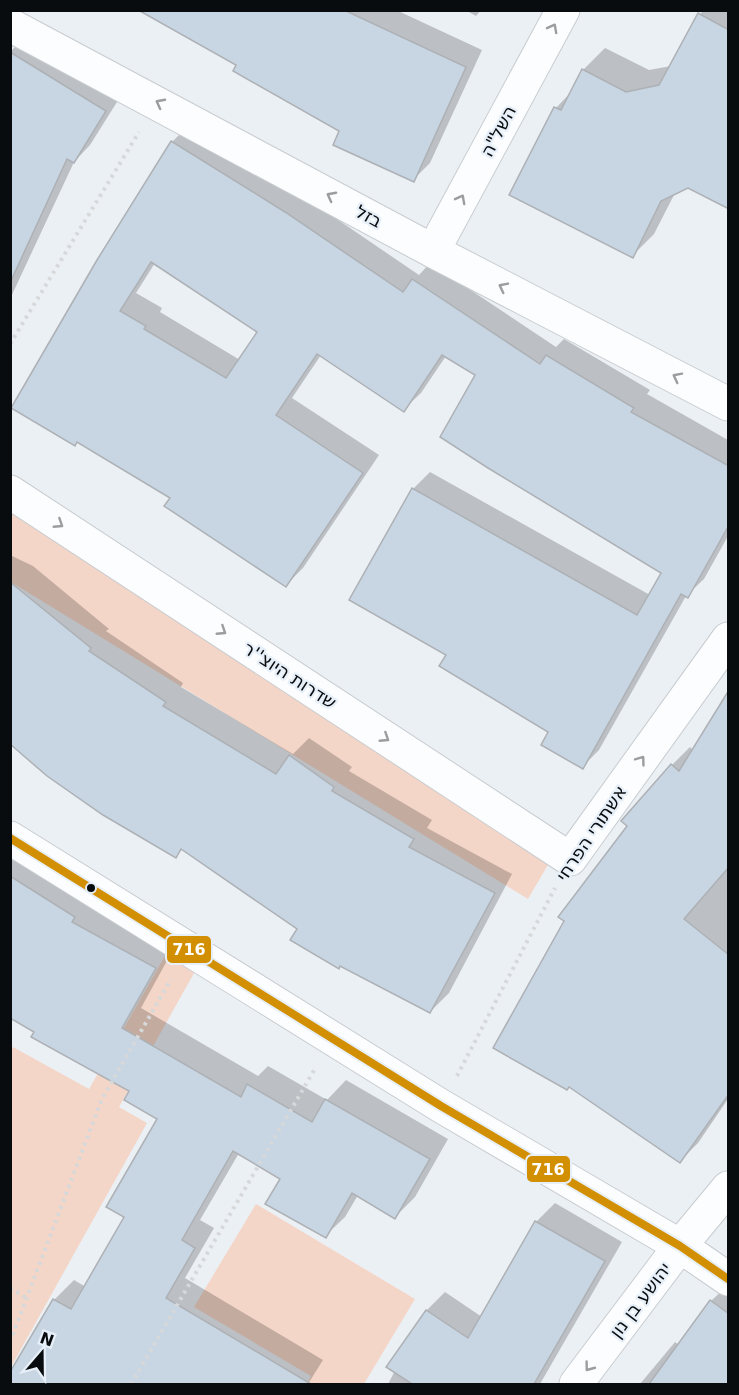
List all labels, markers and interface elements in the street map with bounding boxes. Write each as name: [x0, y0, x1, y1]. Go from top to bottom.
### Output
one-way arrow: [546, 24, 557, 34]
one-way arrow: [155, 99, 166, 110]
street label: השל"ה: [476, 102, 520, 160]
one-way arrow: [327, 192, 337, 203]
one-way arrow: [454, 195, 465, 206]
street label: בזל: [352, 200, 386, 232]
one-way arrow: [499, 283, 510, 295]
one-way arrow: [672, 373, 683, 384]
one-way arrow: [53, 516, 64, 527]
one-way arrow: [216, 624, 227, 635]
street label: שדרות היוצ''ר: [240, 637, 340, 713]
one-way arrow: [379, 731, 390, 742]
one-way arrow: [634, 756, 645, 767]
street label: אשתורי הפרחי: [551, 781, 631, 885]
unlabelled marker: [85, 882, 97, 894]
line badge: 716: [166, 935, 212, 964]
text: 716: [172, 940, 206, 959]
line badge: 716: [526, 1155, 571, 1183]
text: 716: [531, 1160, 565, 1179]
street label: יהושע בן נון: [605, 1258, 675, 1342]
north arrow: [12, 1323, 72, 1383]
text: N: [37, 1328, 57, 1351]
one-way arrow: [586, 1360, 597, 1371]

